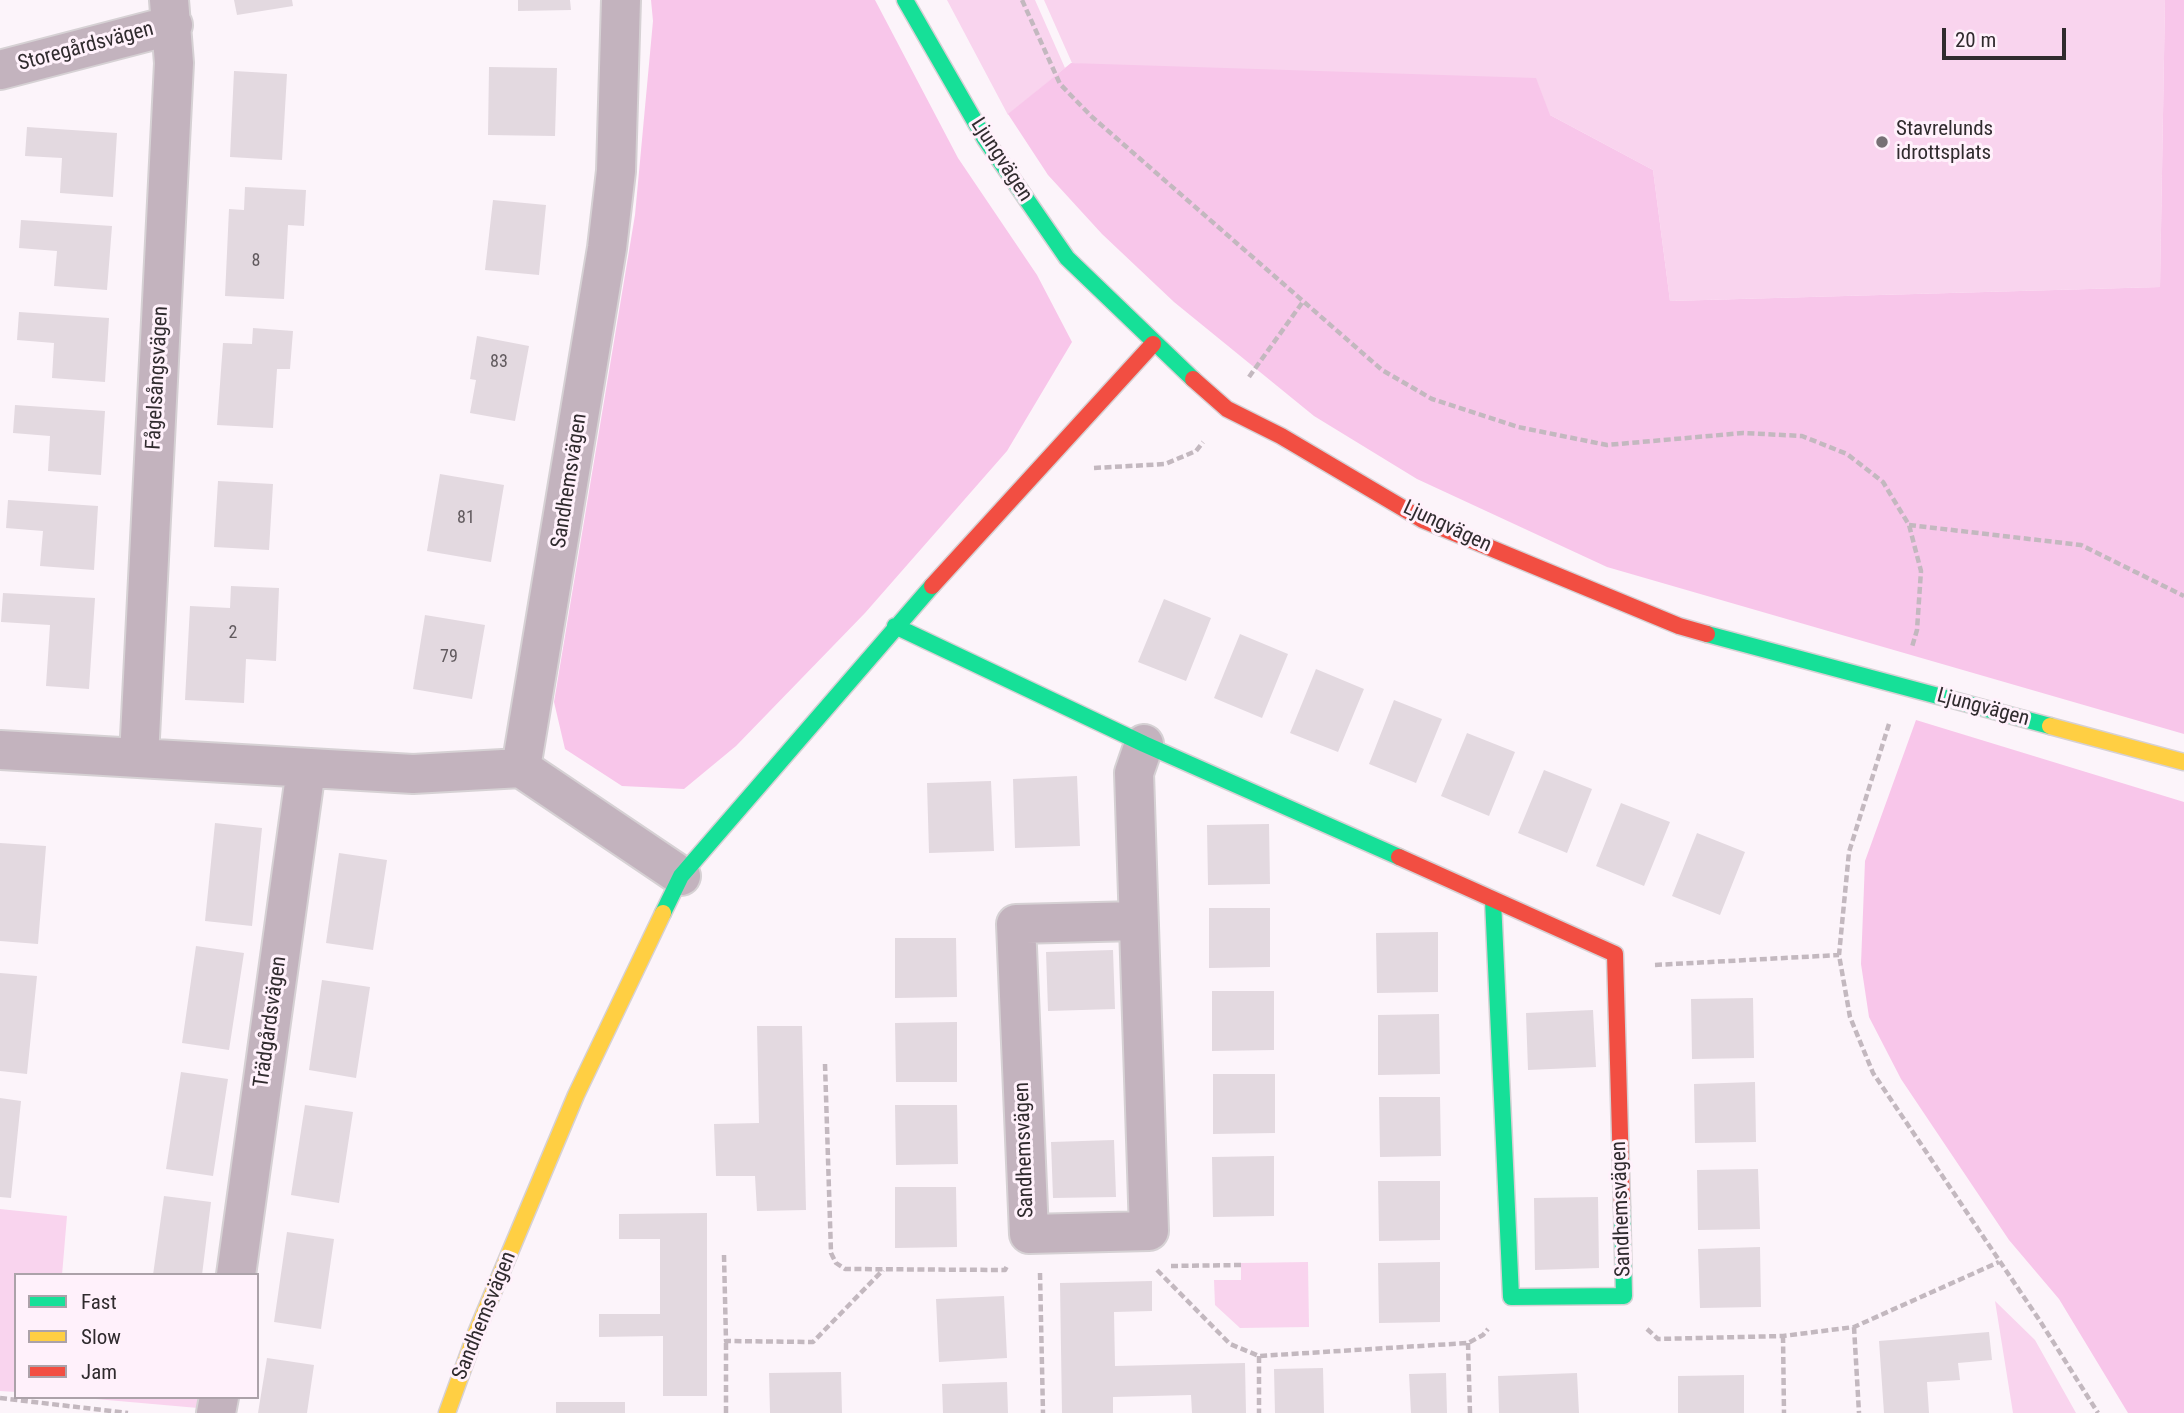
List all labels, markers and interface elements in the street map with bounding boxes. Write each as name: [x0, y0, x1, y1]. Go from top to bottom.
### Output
scale bar: [1946, 14, 2070, 58]
street label: Storegårdsvägen: [15, 17, 157, 77]
text: 20 m: [1955, 28, 1996, 52]
street label: Ljungvägen: [965, 113, 1037, 207]
place label: Stavrelunds idrottsplats: [1896, 117, 1993, 167]
marker: Stavrelunds idrottsplats: [1874, 134, 1890, 150]
house number: 8: [252, 250, 260, 272]
street label: Fågelsångsvägen: [142, 306, 174, 450]
house number: 83: [490, 351, 508, 373]
street label: Sandhemsvägen: [547, 412, 593, 550]
street label: Ljungvägen: [1399, 496, 1495, 558]
house number: 81: [457, 507, 475, 529]
house number: 2: [229, 622, 237, 644]
house number: 79: [440, 646, 458, 668]
street label: Ljungvägen: [1934, 684, 2032, 732]
street label: Trädgårdsvägen: [249, 955, 293, 1089]
street label: Sandhemsvägen: [1010, 1082, 1040, 1218]
street label: Sandhemsvägen: [1607, 1141, 1637, 1277]
street label: Sandhemsvägen: [448, 1248, 522, 1384]
legend: [14, 1273, 259, 1399]
text: Fast: [81, 1290, 117, 1314]
text: Slow: [81, 1325, 121, 1349]
text: Jam: [81, 1360, 117, 1384]

